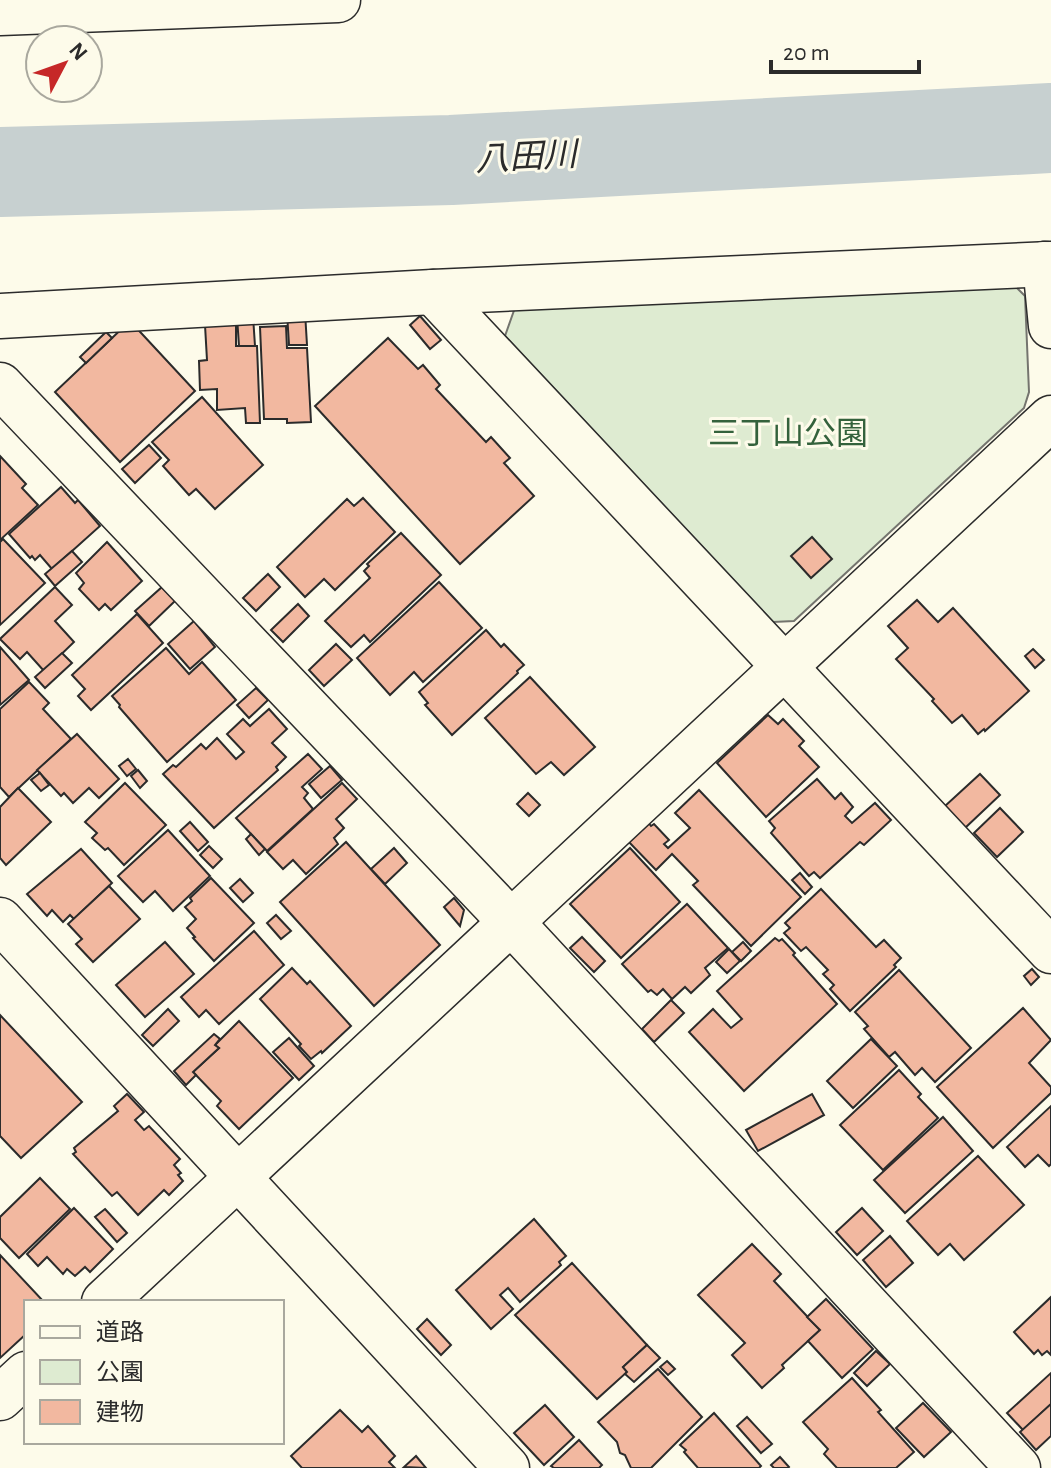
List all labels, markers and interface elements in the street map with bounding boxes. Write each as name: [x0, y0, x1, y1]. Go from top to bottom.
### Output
north arrow: [24, 24, 104, 104]
scale bar: [771, 24, 919, 74]
text: N: [65, 39, 92, 65]
text: 20 m: [783, 41, 830, 65]
water label: 八田川: [474, 138, 581, 178]
park label: 三丁山公園: [708, 417, 868, 450]
legend: [24, 1300, 284, 1444]
text: 道路: [96, 1319, 144, 1345]
text: 公園: [96, 1360, 144, 1385]
text: 建物: [96, 1400, 144, 1425]

